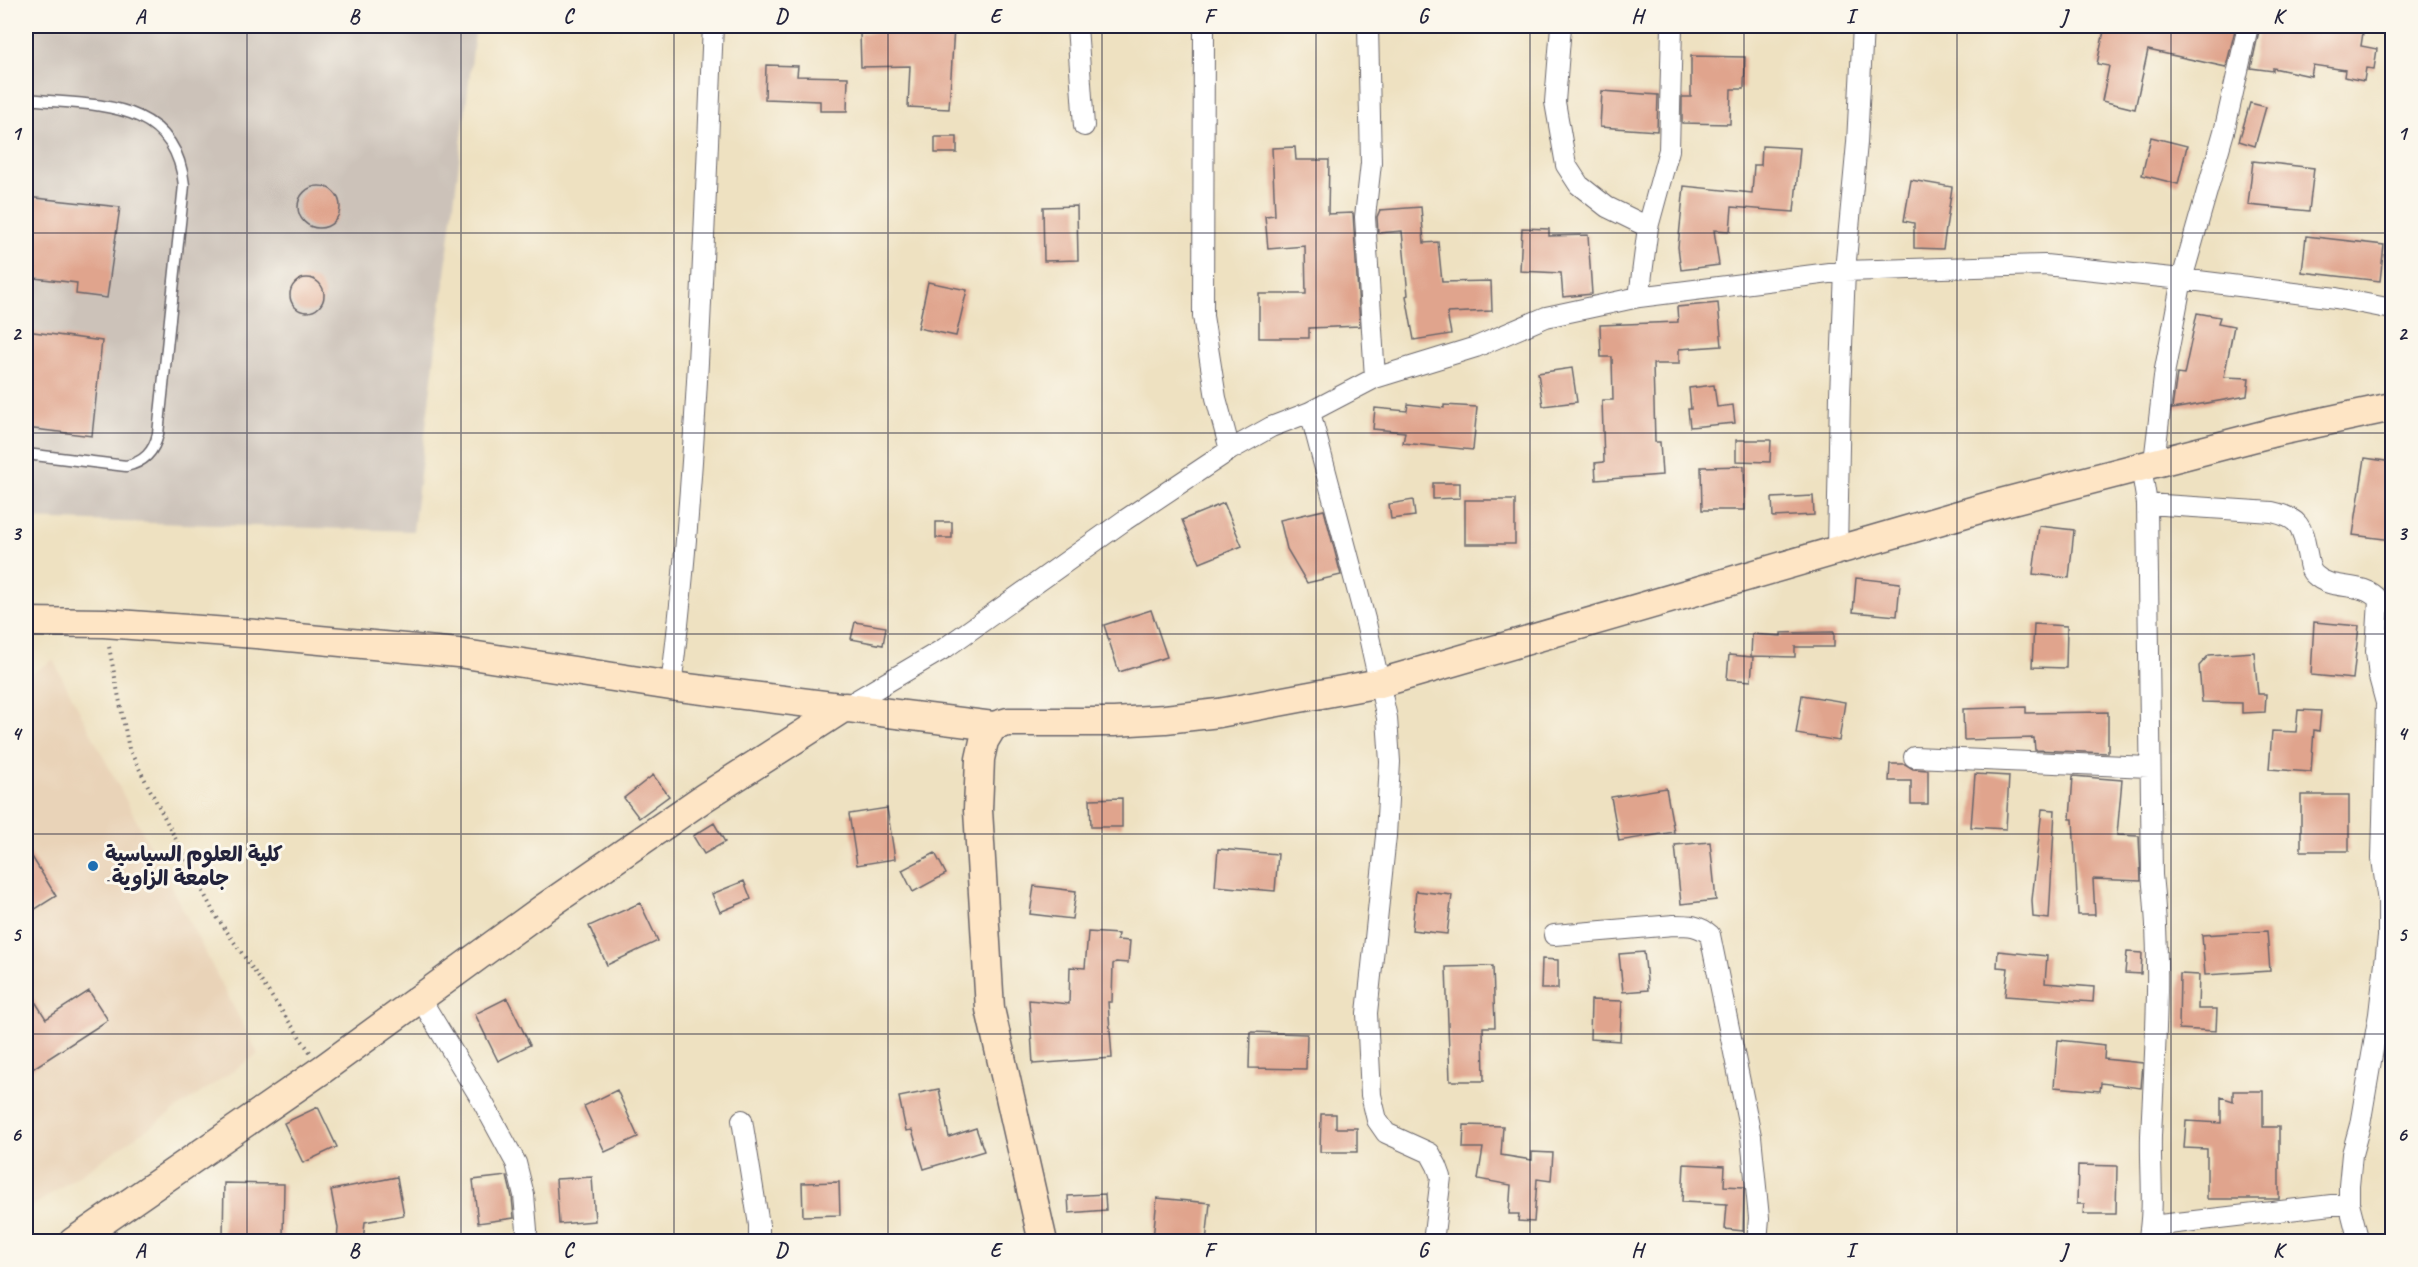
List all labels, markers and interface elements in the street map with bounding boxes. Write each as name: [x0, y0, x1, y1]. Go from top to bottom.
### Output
text: A: [135, 4, 147, 29]
text: B: [349, 4, 361, 29]
text: C: [563, 4, 575, 29]
text: D: [775, 4, 789, 29]
text: E: [990, 4, 1004, 29]
text: F: [1204, 4, 1218, 29]
text: G: [1418, 4, 1431, 29]
text: H: [1631, 4, 1646, 29]
text: I: [1846, 4, 1859, 29]
text: J: [2059, 4, 2071, 29]
text: K: [2273, 4, 2287, 29]
text: 1: [12, 121, 23, 146]
text: 1: [2398, 121, 2409, 146]
text: 2: [12, 321, 23, 346]
text: 2: [2398, 321, 2409, 346]
text: 3: [12, 521, 23, 546]
text: 3: [2398, 521, 2409, 546]
text: 4: [12, 721, 24, 746]
text: 4: [2398, 721, 2410, 746]
place label: كلية العلوم السياسية -جامعة الزاوية: [105, 841, 283, 891]
marker: كلية العلوم السياسية -جامعة الزاوية: [86, 859, 100, 873]
text: 5: [12, 922, 23, 947]
text: 5: [2398, 922, 2409, 947]
text: 6: [11, 1122, 22, 1147]
text: 6: [2397, 1122, 2408, 1147]
text: A: [135, 1238, 147, 1263]
text: B: [349, 1238, 361, 1263]
text: C: [563, 1238, 575, 1263]
text: D: [775, 1238, 789, 1263]
text: E: [990, 1238, 1004, 1263]
text: F: [1204, 1238, 1218, 1263]
text: G: [1418, 1238, 1431, 1263]
text: H: [1631, 1238, 1646, 1263]
text: I: [1846, 1238, 1859, 1263]
text: J: [2059, 1238, 2071, 1263]
text: K: [2273, 1238, 2287, 1263]

